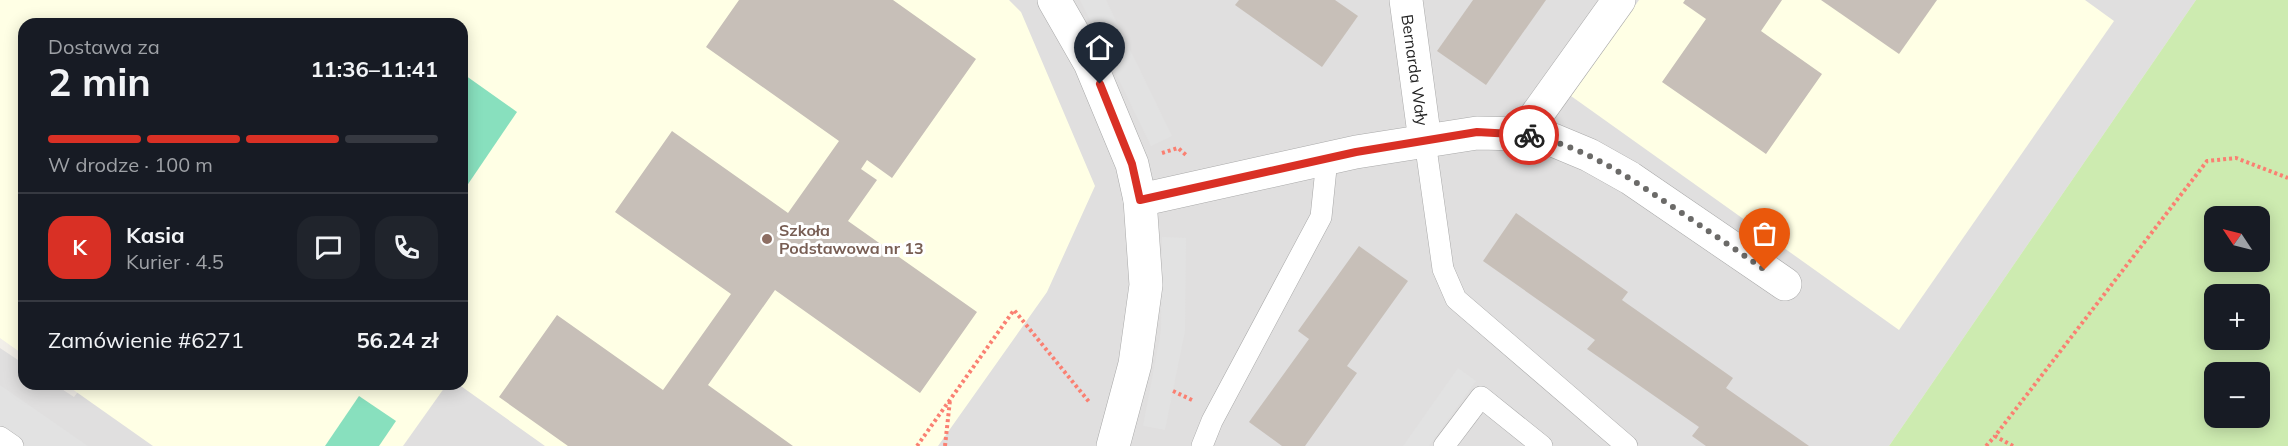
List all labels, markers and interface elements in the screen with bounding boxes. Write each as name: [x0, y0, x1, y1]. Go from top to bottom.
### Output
street label: Bernarda Wały: [1397, 13, 1433, 127]
pin: [1074, 22, 1125, 84]
icon: home: [1083, 31, 1116, 64]
text: Dostawa za: [48, 34, 160, 59]
text: 11:36–11:41: [310, 55, 438, 83]
text: 2 min: [48, 57, 151, 106]
courier: [1499, 105, 1559, 165]
icon: bike: [1513, 119, 1546, 152]
text: W drodze · 100 m: [48, 152, 213, 177]
north arrow: [2204, 206, 2270, 272]
map controls: [2204, 206, 2270, 428]
pin: [1739, 208, 1790, 270]
button: chat: [297, 216, 360, 279]
button: phone: [375, 216, 438, 279]
icon: bag: [1748, 217, 1781, 250]
place label: Szkoła Podstawowa nr 13: [779, 220, 924, 258]
text: Kasia: [126, 221, 185, 249]
marker: Szkoła Podstawowa nr 13: [760, 232, 774, 246]
text: K: [72, 233, 87, 261]
text: Kurier · 4.5: [126, 249, 224, 274]
button: +: [2204, 284, 2270, 350]
text: Zamówienie #6271: [48, 326, 244, 354]
text: 56.24 zł: [356, 326, 438, 354]
button: −: [2204, 362, 2270, 428]

